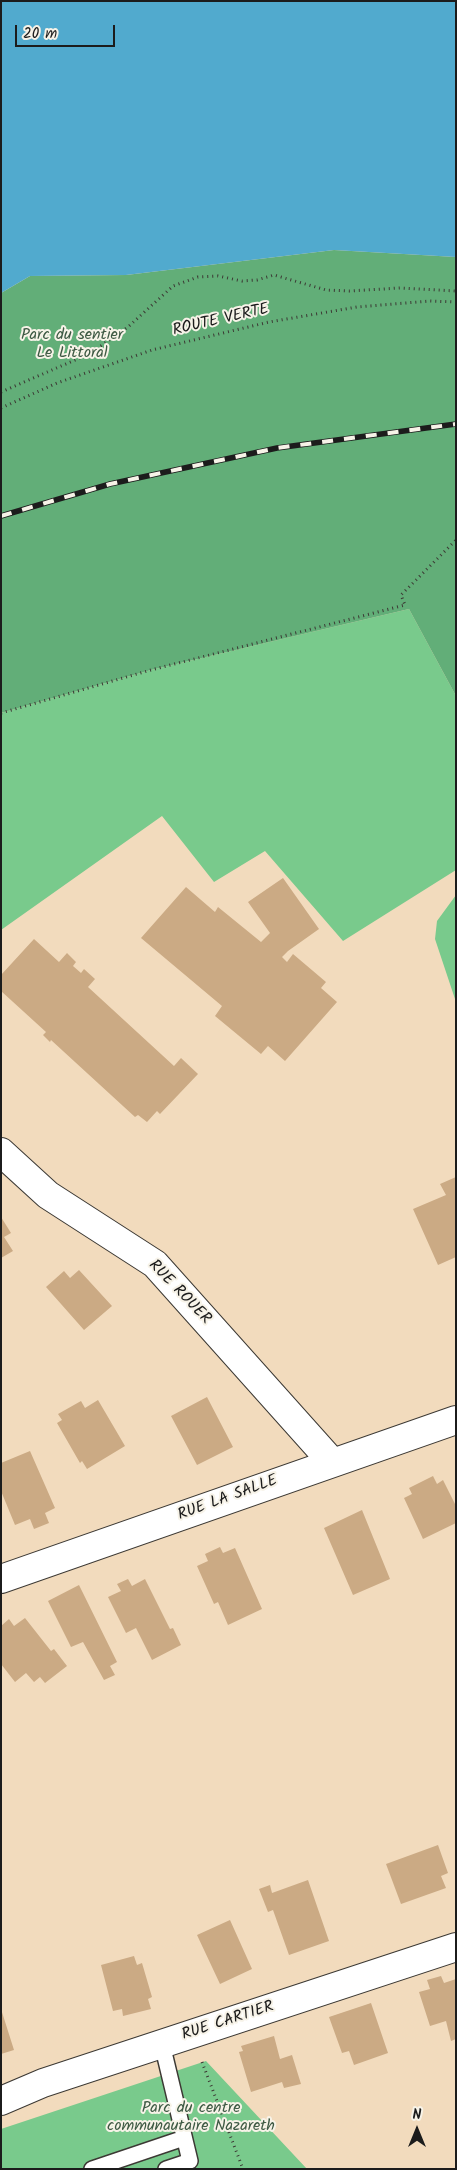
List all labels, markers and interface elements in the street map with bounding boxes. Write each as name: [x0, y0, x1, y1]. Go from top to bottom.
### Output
scale bar: [18, 15, 118, 47]
text: 20 m: [23, 22, 57, 46]
street label: ROUTE VERTE: [171, 301, 271, 341]
park label: Parc du sentier Le Littoral: [21, 326, 123, 364]
street label: RUE ROUER: [144, 1257, 214, 1329]
street label: RUE LA SALLE: [176, 1472, 280, 1526]
street label: RUE CARTIER: [180, 1998, 276, 2046]
park label: Parc du centre communautaire Nazareth: [107, 2099, 275, 2137]
text: N: [413, 2104, 421, 2126]
north arrow: [392, 2105, 442, 2155]

